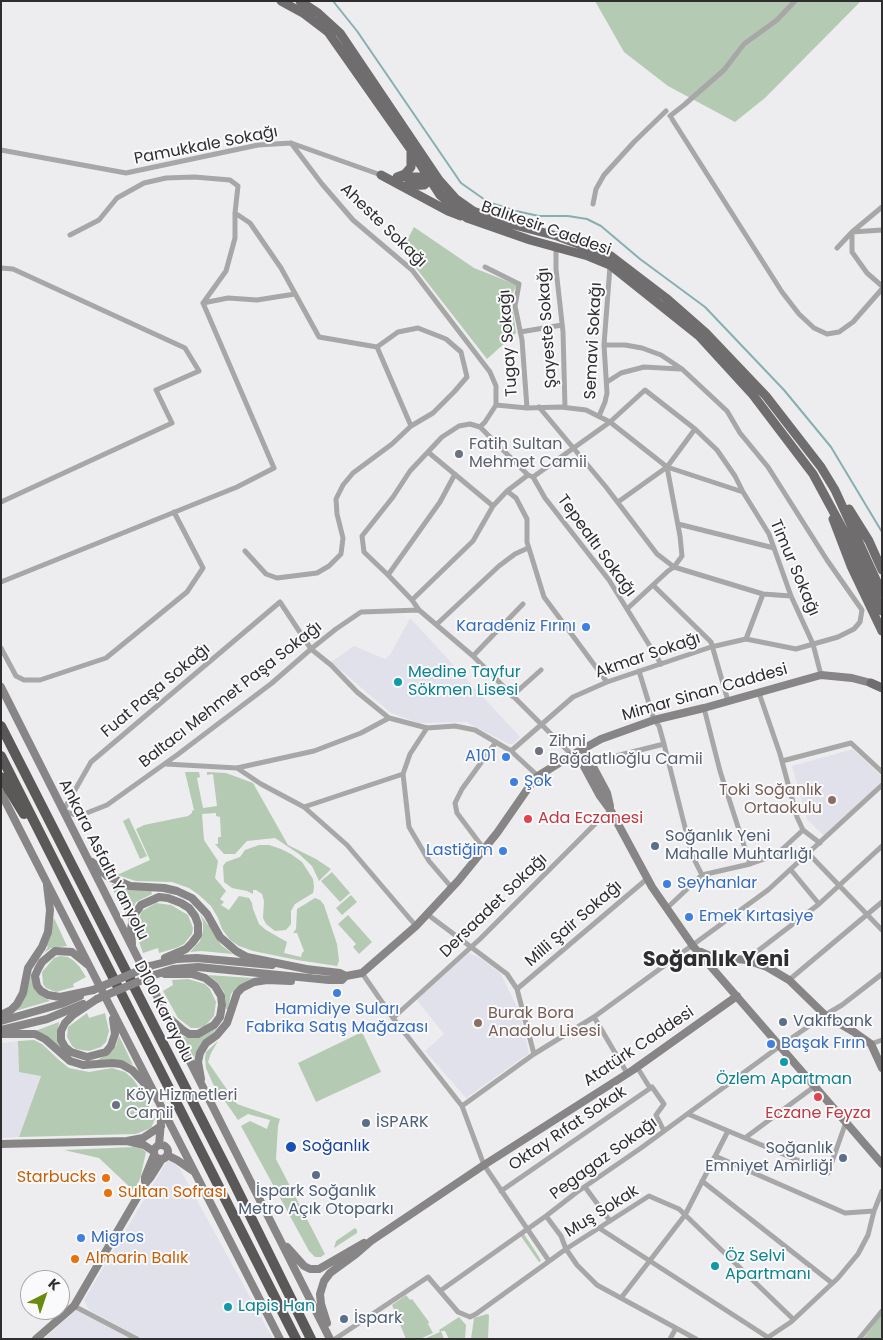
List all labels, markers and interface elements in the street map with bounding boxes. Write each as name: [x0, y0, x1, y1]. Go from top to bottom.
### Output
street label: Pamukkale Sokağı: [133, 123, 279, 169]
street label: Aheste Sokağı: [336, 180, 430, 272]
street label: Balıkesir Caddesi: [478, 198, 614, 260]
street label: Şayeste Sokağı: [534, 267, 562, 389]
street label: Semavi Sokağı: [581, 282, 607, 400]
street label: Tugay Sokağı: [496, 289, 522, 397]
place label: Fatih Sultan Mehmet Camii: [469, 435, 587, 473]
marker: Fatih Sultan Mehmet Camii: [453, 448, 465, 460]
street label: Tepealtı Sokağı: [553, 491, 639, 601]
street label: Timur Sokağı: [765, 517, 823, 619]
place label: Karadeniz Fırını: [456, 617, 576, 637]
street label: Baltacı Mehmet Paşa Sokağı: [136, 618, 326, 772]
marker: Karadeniz Fırını: [580, 621, 592, 633]
street label: Akmar Sokağı: [593, 629, 703, 683]
street label: Fuat Paşa Sokağı: [98, 640, 214, 742]
street label: Mimar Sinan Caddesi: [620, 660, 790, 726]
place label: Medine Tayfur Sökmen Lisesi: [408, 663, 521, 701]
marker: Medine Tayfur Sökmen Lisesi: [392, 676, 404, 688]
place label: Zihni Bağdatlıoğlu Camii: [549, 732, 703, 770]
marker: Zihni Bağdatlıoğlu Camii: [533, 745, 545, 757]
place label: A101: [465, 747, 496, 767]
marker: A101: [500, 751, 512, 763]
place label: Şok: [524, 772, 552, 792]
street label: Ankara Asfaltı Yanyolu: [54, 776, 152, 944]
marker: Şok: [508, 776, 520, 788]
place label: Toki Soğanlık Ortaokulu: [719, 781, 822, 819]
marker: Toki Soğanlık Ortaokulu: [826, 794, 838, 806]
place label: Ada Eczanesi: [538, 809, 643, 829]
marker: Ada Eczanesi: [522, 813, 534, 825]
place label: Soğanlık Yeni Mahalle Muhtarlığı: [665, 827, 812, 865]
marker: Soğanlık Yeni Mahalle Muhtarlığı: [649, 840, 661, 852]
place label: Lastiğim: [426, 841, 493, 861]
marker: Lastiğim: [497, 845, 509, 857]
street label: Dersaadet Sokağı: [436, 850, 552, 962]
place label: Seyhanlar: [677, 874, 757, 894]
street label: Milli Şair Sokağı: [522, 877, 626, 971]
marker: Seyhanlar: [661, 878, 673, 890]
place label: Emek Kırtasiye: [699, 907, 813, 927]
marker: Emek Kırtasiye: [683, 911, 695, 923]
district label: Soğanlık Yeni: [643, 948, 789, 974]
street label: D100 Karayolu: [129, 958, 197, 1066]
marker: Hamidiye Suları Fabrika Satış Mağazası: [331, 987, 343, 999]
place label: Hamidiye Suları Fabrika Satış Mağazası: [246, 1000, 428, 1038]
street label: Atatürk Caddesi: [580, 1003, 698, 1091]
place label: Burak Bora Anadolu Lisesi: [488, 1004, 601, 1042]
place label: Vakıfbank: [793, 1012, 872, 1032]
marker: Vakıfbank: [777, 1016, 789, 1028]
marker: Burak Bora Anadolu Lisesi: [472, 1017, 484, 1029]
place label: Başak Fırın: [781, 1034, 865, 1054]
marker: Başak Fırın: [765, 1038, 777, 1050]
marker: Özlem Apartman: [778, 1056, 790, 1068]
place label: Özlem Apartman: [716, 1070, 852, 1090]
street label: Oktay Rıfat Sokak: [506, 1083, 630, 1175]
place label: Köy Hizmetleri Camii: [126, 1086, 237, 1124]
marker: Eczane Feyza: [812, 1091, 824, 1103]
marker: Köy Hizmetleri Camii: [110, 1099, 122, 1111]
place label: Eczane Feyza: [765, 1104, 871, 1124]
place label: İSPARK: [376, 1113, 429, 1133]
street label: Pegagaz Sokağı: [547, 1114, 661, 1204]
marker: İSPARK: [360, 1117, 372, 1129]
place label: Soğanlık: [302, 1137, 370, 1157]
place label: Soğanlık Emniyet Amirliği: [705, 1139, 833, 1177]
marker: Soğanlık: [284, 1140, 298, 1154]
marker: Soğanlık Emniyet Amirliği: [837, 1152, 849, 1164]
place label: Starbucks: [17, 1168, 96, 1188]
marker: İspark Soğanlık Metro Açık Otoparkı: [310, 1169, 322, 1181]
marker: Starbucks: [100, 1172, 112, 1184]
place label: İspark Soğanlık Metro Açık Otoparkı: [238, 1182, 394, 1220]
street label: Muş Sokak: [561, 1182, 643, 1242]
place label: Sultan Sofrası: [118, 1183, 227, 1203]
marker: Sultan Sofrası: [102, 1187, 114, 1199]
place label: Migros: [91, 1228, 144, 1248]
marker: Migros: [75, 1232, 87, 1244]
place label: Öz Selvi Apartmanı: [725, 1247, 811, 1285]
place label: Almarin Balık: [85, 1249, 188, 1269]
marker: Almarin Balık: [69, 1253, 81, 1265]
marker: Öz Selvi Apartmanı: [709, 1260, 721, 1272]
north arrow: [20, 1270, 70, 1320]
text: K: [44, 1274, 64, 1295]
place label: Lapis Han: [238, 1297, 315, 1317]
marker: Lapis Han: [222, 1301, 234, 1313]
place label: İspark: [354, 1309, 402, 1329]
marker: İspark: [338, 1313, 350, 1325]

